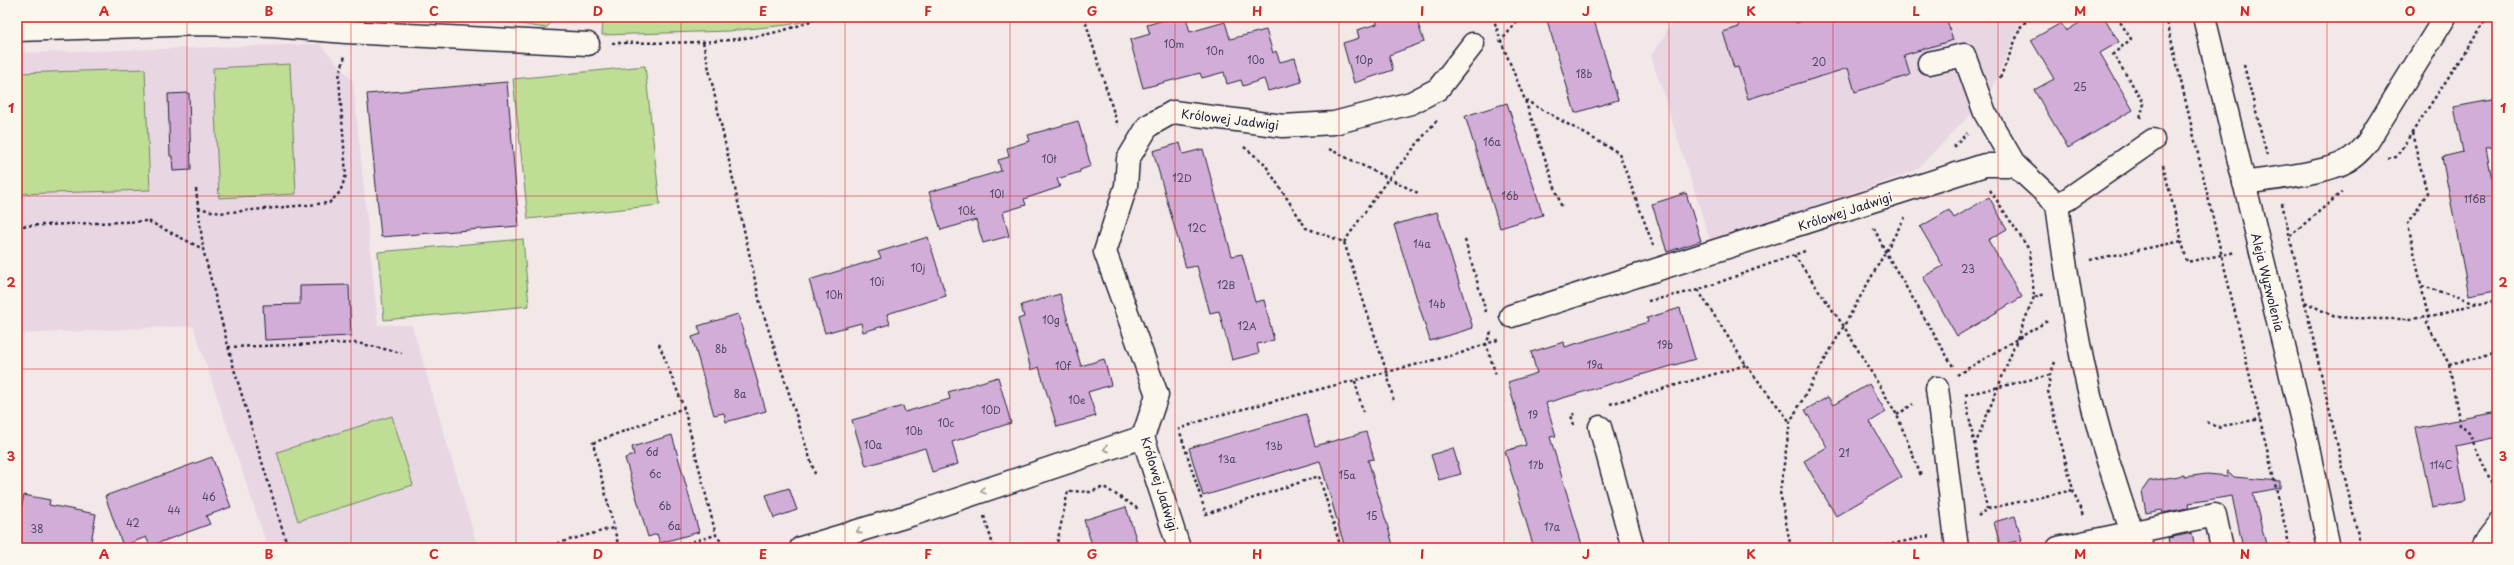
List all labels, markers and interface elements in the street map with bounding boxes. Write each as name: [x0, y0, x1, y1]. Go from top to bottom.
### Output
text: A: [99, 1, 109, 20]
text: B: [265, 1, 274, 20]
text: C: [429, 1, 439, 20]
text: D: [593, 1, 603, 20]
text: E: [759, 1, 767, 20]
text: F: [924, 1, 932, 20]
text: G: [1087, 1, 1097, 20]
text: H: [1252, 1, 1262, 20]
text: I: [1420, 1, 1424, 20]
text: J: [1582, 1, 1590, 20]
text: K: [1746, 1, 1756, 20]
text: L: [1912, 1, 1920, 20]
text: M: [2074, 1, 2086, 20]
text: N: [2240, 1, 2250, 20]
text: O: [2405, 1, 2415, 20]
house number: 10m: [1164, 36, 1184, 51]
house number: 10n: [1206, 43, 1224, 58]
house number: 10o: [1247, 52, 1265, 67]
house number: 10p: [1355, 52, 1373, 67]
house number: 20: [1812, 54, 1826, 69]
house number: 18b: [1576, 66, 1592, 81]
house number: 25: [2073, 79, 2087, 94]
text: 1: [8, 98, 14, 117]
text: 1: [2500, 98, 2506, 117]
street label: Królowej Jadwigi: [1180, 104, 1280, 134]
house number: 16a: [1483, 134, 1502, 149]
house number: 10ł: [1042, 151, 1057, 166]
house number: 12D: [1172, 170, 1192, 185]
house number: 10l: [990, 186, 1005, 201]
street label: Królowej Jadwigi: [1796, 187, 1894, 235]
house number: 16b: [1501, 188, 1519, 203]
house number: 116B: [2464, 191, 2486, 206]
house number: 10k: [958, 203, 976, 218]
house number: 12C: [1187, 220, 1207, 235]
street label: Aleja Wyzwolenia: [2247, 231, 2289, 334]
house number: 14a: [1413, 236, 1431, 251]
house number: 10j: [911, 260, 925, 275]
house number: 23: [1961, 261, 1975, 276]
text: 2: [6, 272, 16, 291]
text: 2: [2498, 272, 2508, 291]
house number: 10i: [870, 274, 884, 289]
house number: 12B: [1217, 277, 1235, 292]
house number: 10h: [825, 287, 843, 302]
house number: 14b: [1429, 296, 1446, 311]
house number: 10g: [1042, 312, 1060, 327]
house number: 12A: [1237, 318, 1257, 333]
house number: 19b: [1657, 337, 1673, 352]
house number: 8b: [715, 341, 727, 356]
house number: 19a: [1587, 357, 1604, 372]
house number: 10f: [1055, 358, 1072, 373]
house number: 8a: [734, 386, 747, 401]
house number: 10e: [1068, 392, 1086, 407]
house number: 10D: [981, 402, 1001, 417]
house number: 19: [1528, 407, 1538, 422]
house number: 10c: [938, 415, 955, 430]
house number: 10b: [905, 423, 923, 438]
street label: Królowej Jadwigi: [1137, 434, 1183, 534]
house number: 10a: [864, 437, 883, 452]
house number: 13b: [1266, 438, 1283, 453]
house number: 6d: [646, 444, 659, 459]
one-way arrow: [1102, 444, 1109, 453]
house number: 21: [1838, 445, 1850, 460]
text: 3: [7, 446, 16, 465]
text: 3: [2499, 446, 2508, 465]
house number: 13a: [1218, 451, 1236, 466]
house number: 17b: [1528, 457, 1544, 472]
house number: 114C: [2429, 457, 2453, 472]
house number: 6c: [649, 466, 661, 481]
house number: 15a: [1338, 467, 1356, 482]
one-way arrow: [979, 486, 986, 495]
house number: 46: [202, 489, 216, 504]
house number: 6b: [659, 498, 672, 513]
house number: 44: [167, 502, 181, 517]
house number: 15: [1367, 508, 1377, 523]
house number: 42: [126, 515, 140, 530]
house number: 6a: [667, 518, 681, 533]
house number: 17a: [1544, 519, 1561, 534]
house number: 38: [31, 521, 43, 536]
one-way arrow: [856, 526, 863, 535]
text: A: [99, 544, 109, 563]
text: B: [265, 544, 274, 563]
text: C: [429, 544, 439, 563]
text: D: [593, 544, 603, 563]
text: E: [759, 544, 767, 563]
text: F: [924, 544, 932, 563]
text: G: [1087, 544, 1097, 563]
text: H: [1252, 544, 1262, 563]
text: I: [1420, 544, 1424, 563]
text: J: [1582, 544, 1590, 563]
text: K: [1746, 544, 1756, 563]
text: L: [1912, 544, 1920, 563]
text: M: [2074, 544, 2086, 563]
text: N: [2240, 544, 2250, 563]
text: O: [2405, 544, 2415, 563]

